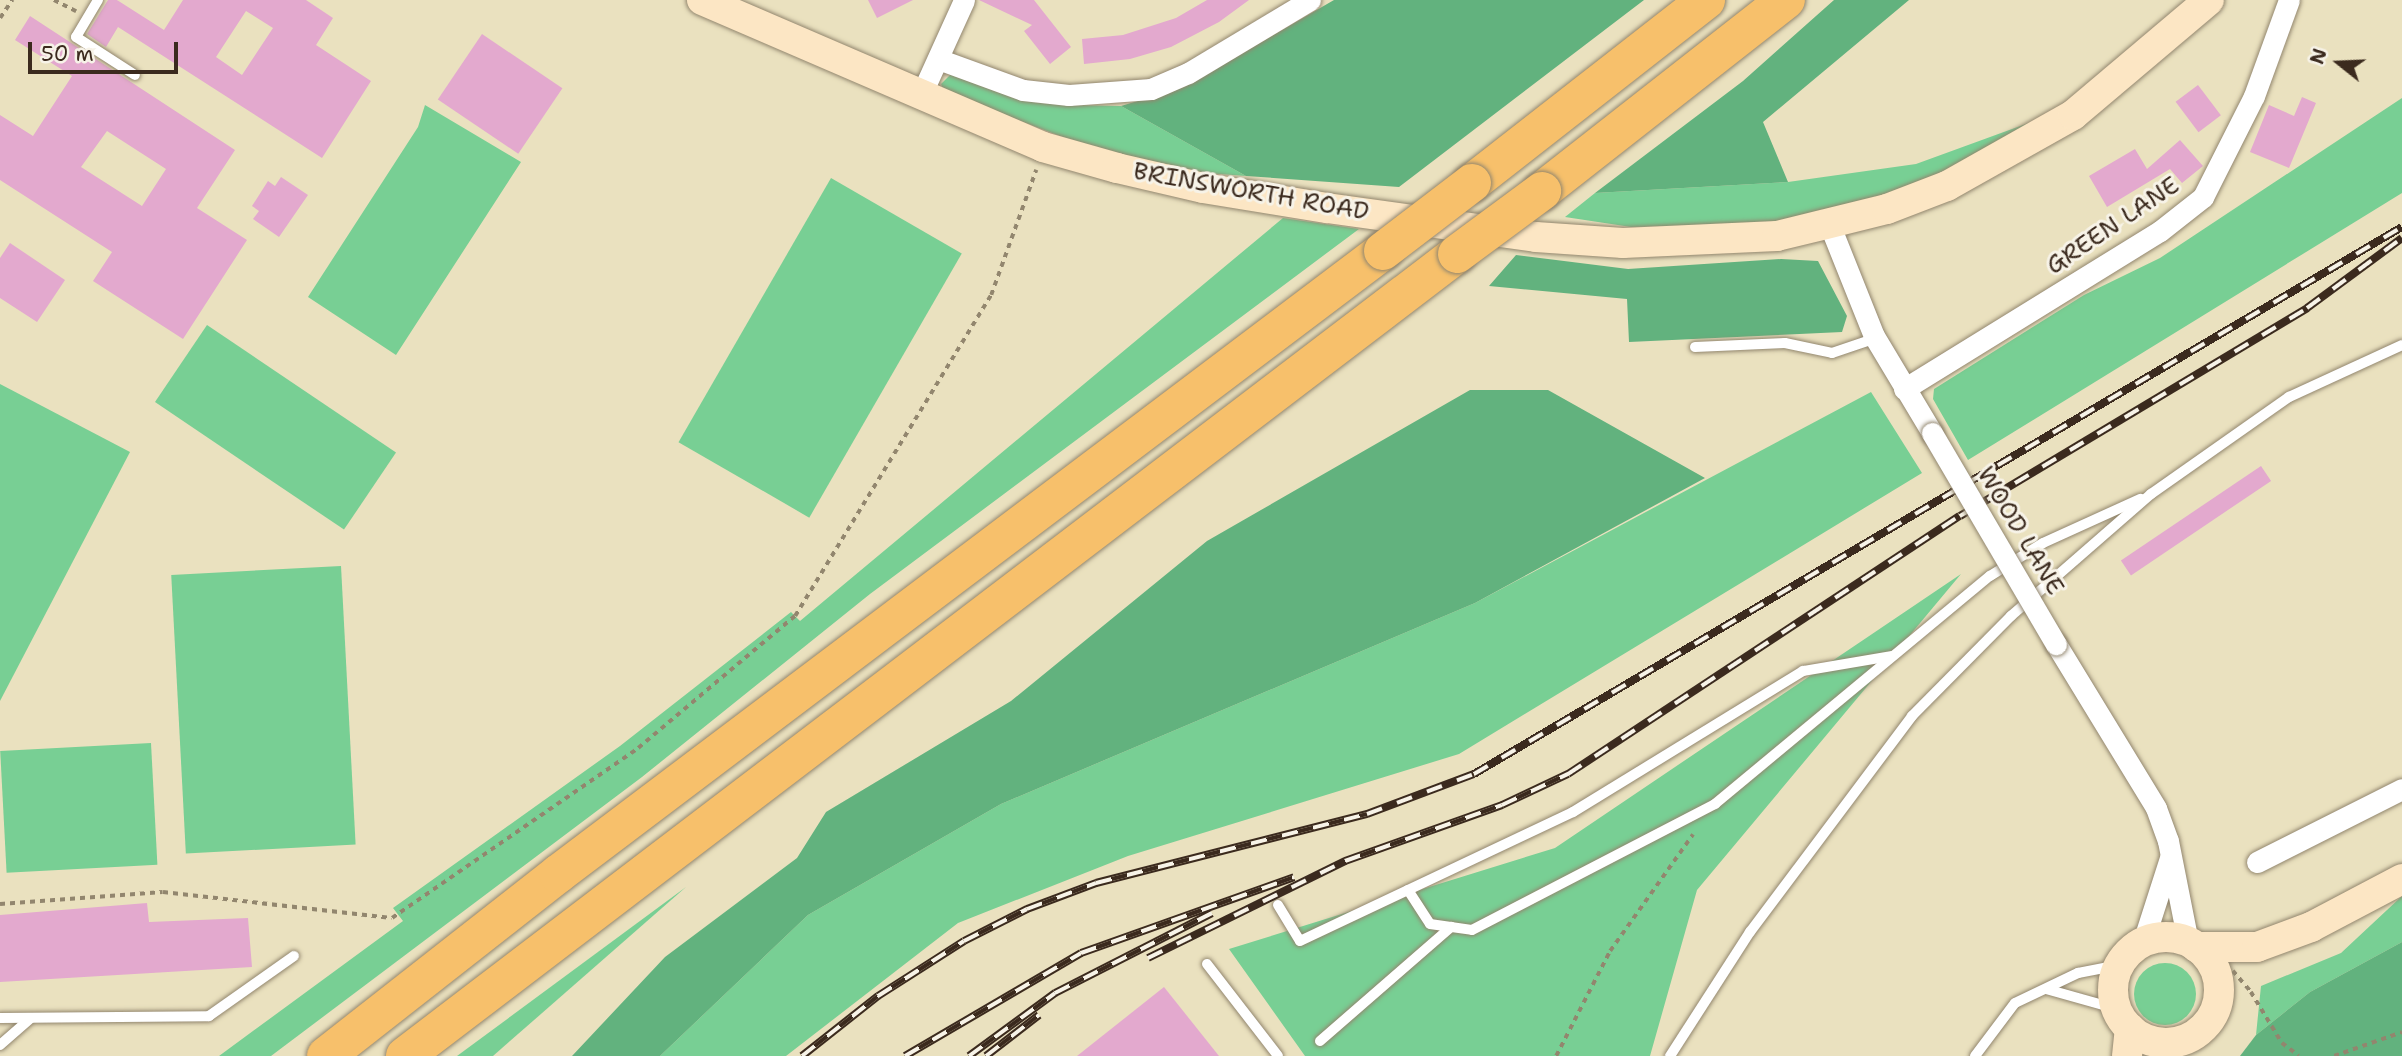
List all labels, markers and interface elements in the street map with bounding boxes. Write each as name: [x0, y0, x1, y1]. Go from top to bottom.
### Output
scale bar: [32, 28, 182, 72]
north arrow: [2304, 28, 2374, 98]
text: 50 m: [41, 40, 94, 68]
text: N: [2304, 45, 2333, 67]
street label: BRINSWORTH ROAD: [1131, 157, 1371, 227]
street label: GREEN LANE: [2041, 171, 2185, 281]
street label: WOOD LANE: [1970, 462, 2070, 600]

